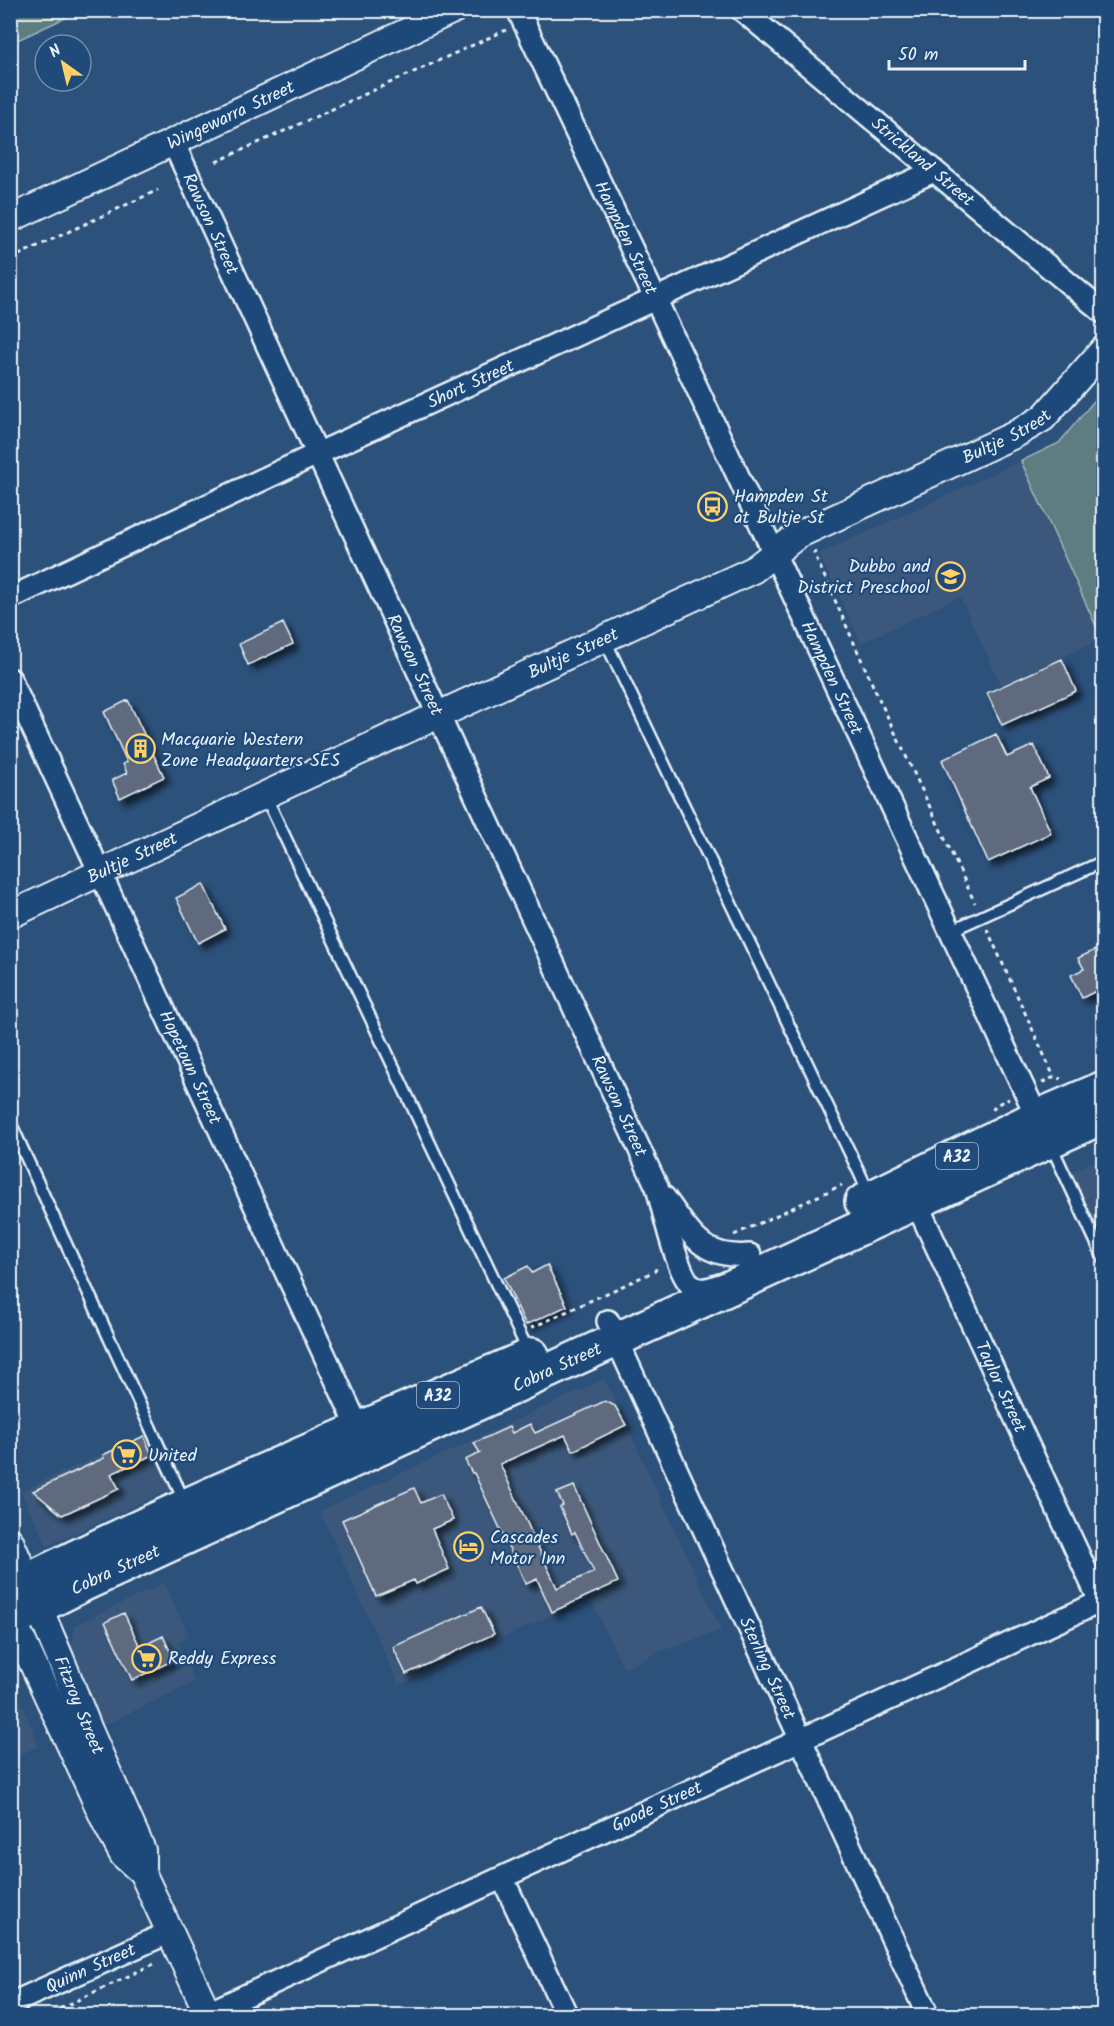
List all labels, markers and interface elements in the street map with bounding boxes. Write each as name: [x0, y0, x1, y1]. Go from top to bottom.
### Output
north arrow: [33, 33, 93, 93]
scale bar: [889, 33, 1026, 71]
text: N: [44, 39, 67, 65]
text: 50 m: [898, 41, 938, 70]
street label: Wingewarra Street: [162, 73, 301, 159]
street label: Strickland Street: [864, 111, 981, 215]
street label: Rawson Street: [173, 169, 246, 281]
street label: Hampden Street: [585, 176, 665, 301]
street label: Short Street: [423, 352, 520, 418]
street label: Bultje Street: [958, 403, 1061, 473]
place label: Hampden St at Bultje St: [734, 483, 829, 533]
bus stop icon: Hampden St at Bultje St: [697, 490, 729, 522]
place label: Dubbo and District Preschool: [797, 553, 931, 603]
school or university icon: Dubbo and District Preschool: [935, 560, 967, 592]
street label: Rawson Street: [378, 610, 450, 722]
street label: Hampden Street: [792, 617, 870, 741]
street label: Bultje Street: [523, 620, 625, 688]
place label: Macquarie Western Zone Headquarters SES: [161, 726, 340, 776]
building icon: Macquarie Western Zone Headquarters SES: [124, 733, 156, 765]
street label: Bultje Street: [83, 825, 184, 893]
street label: Hopetoun Street: [150, 1006, 229, 1131]
street label: Rawson Street: [582, 1051, 655, 1163]
road number: A32: [936, 1143, 978, 1169]
street label: Cobra Street: [508, 1335, 608, 1402]
street label: Taylor Street: [966, 1337, 1034, 1439]
road number: A32: [417, 1382, 459, 1408]
supermarket icon: United: [111, 1439, 143, 1471]
place label: United: [148, 1442, 198, 1471]
place label: Cascades Motor Inn: [490, 1524, 565, 1574]
hotel icon: Cascades Motor Inn: [453, 1531, 485, 1563]
street label: Cobra Street: [66, 1538, 166, 1604]
street label: Sterling Street: [730, 1612, 803, 1726]
supermarket icon: Reddy Express: [131, 1642, 163, 1674]
place label: Reddy Express: [168, 1645, 277, 1674]
street label: Fitzroy Street: [45, 1652, 111, 1760]
street label: Goode Street: [607, 1774, 708, 1841]
street label: Quinn Street: [41, 1936, 142, 2002]

